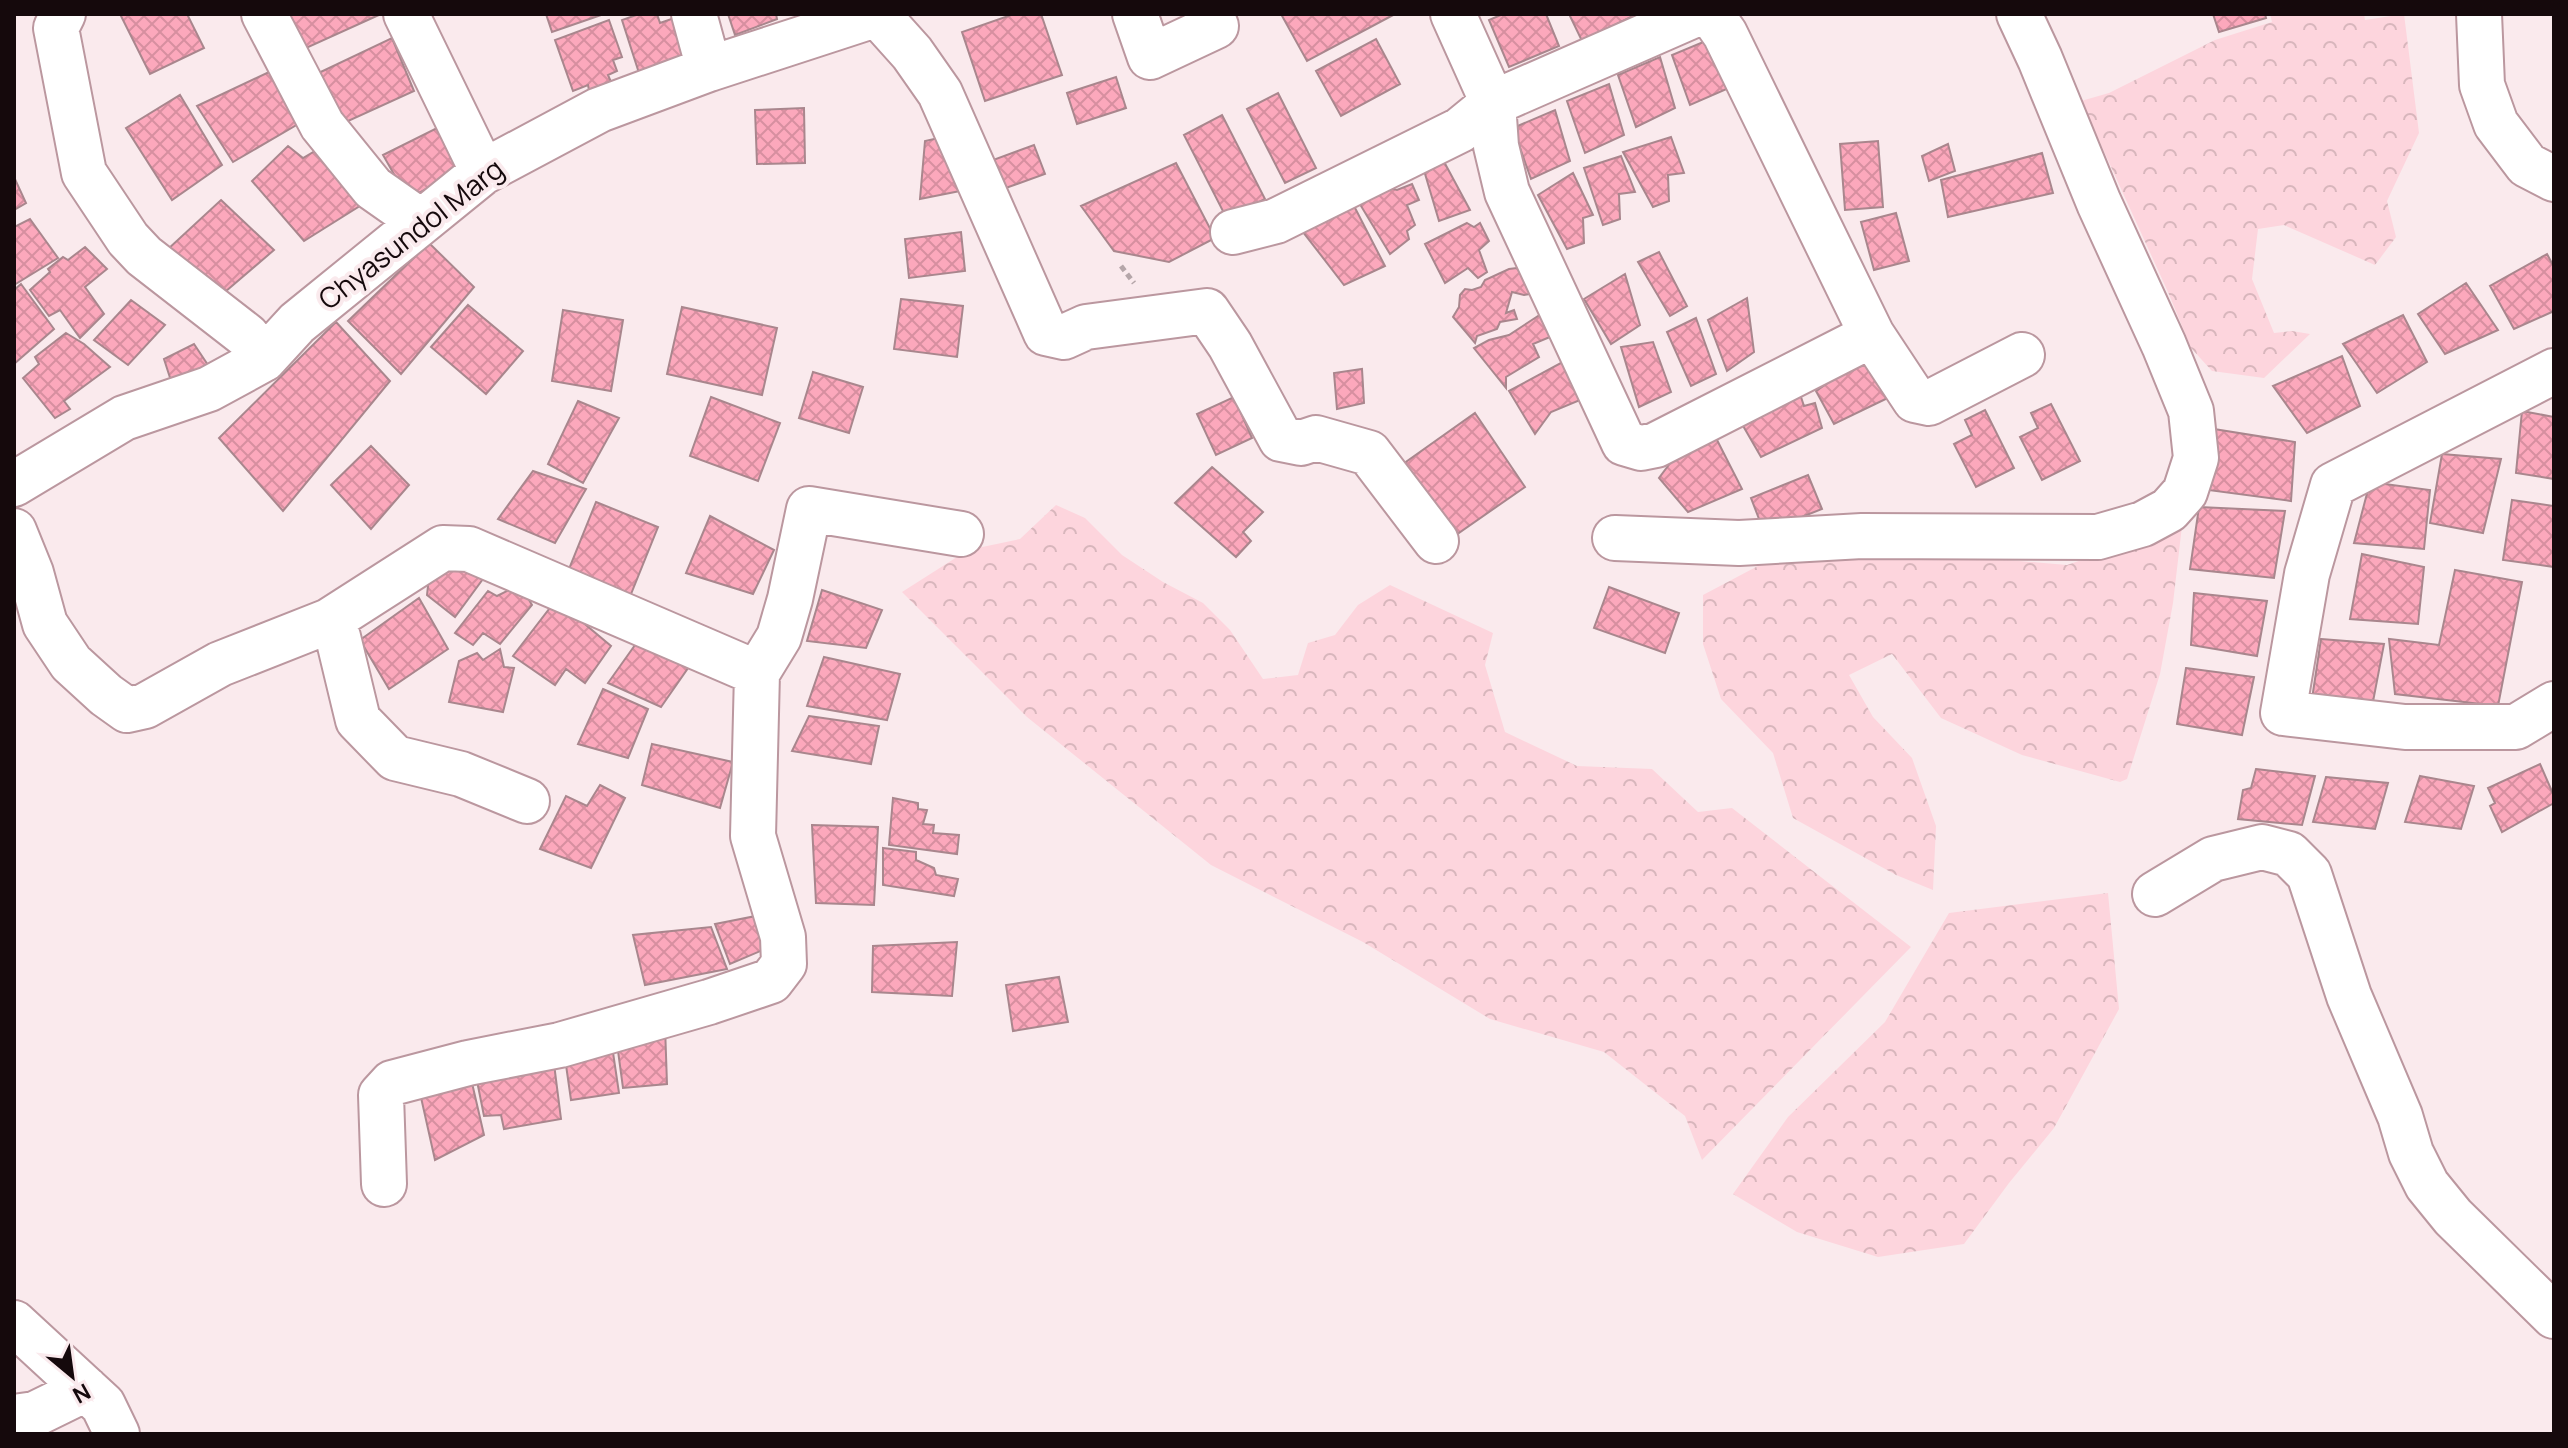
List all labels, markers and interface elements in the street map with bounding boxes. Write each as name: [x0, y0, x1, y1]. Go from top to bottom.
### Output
street label: Chyasundol Marg: [310, 149, 511, 317]
north arrow: [32, 1336, 112, 1416]
text: N: [68, 1377, 96, 1410]

